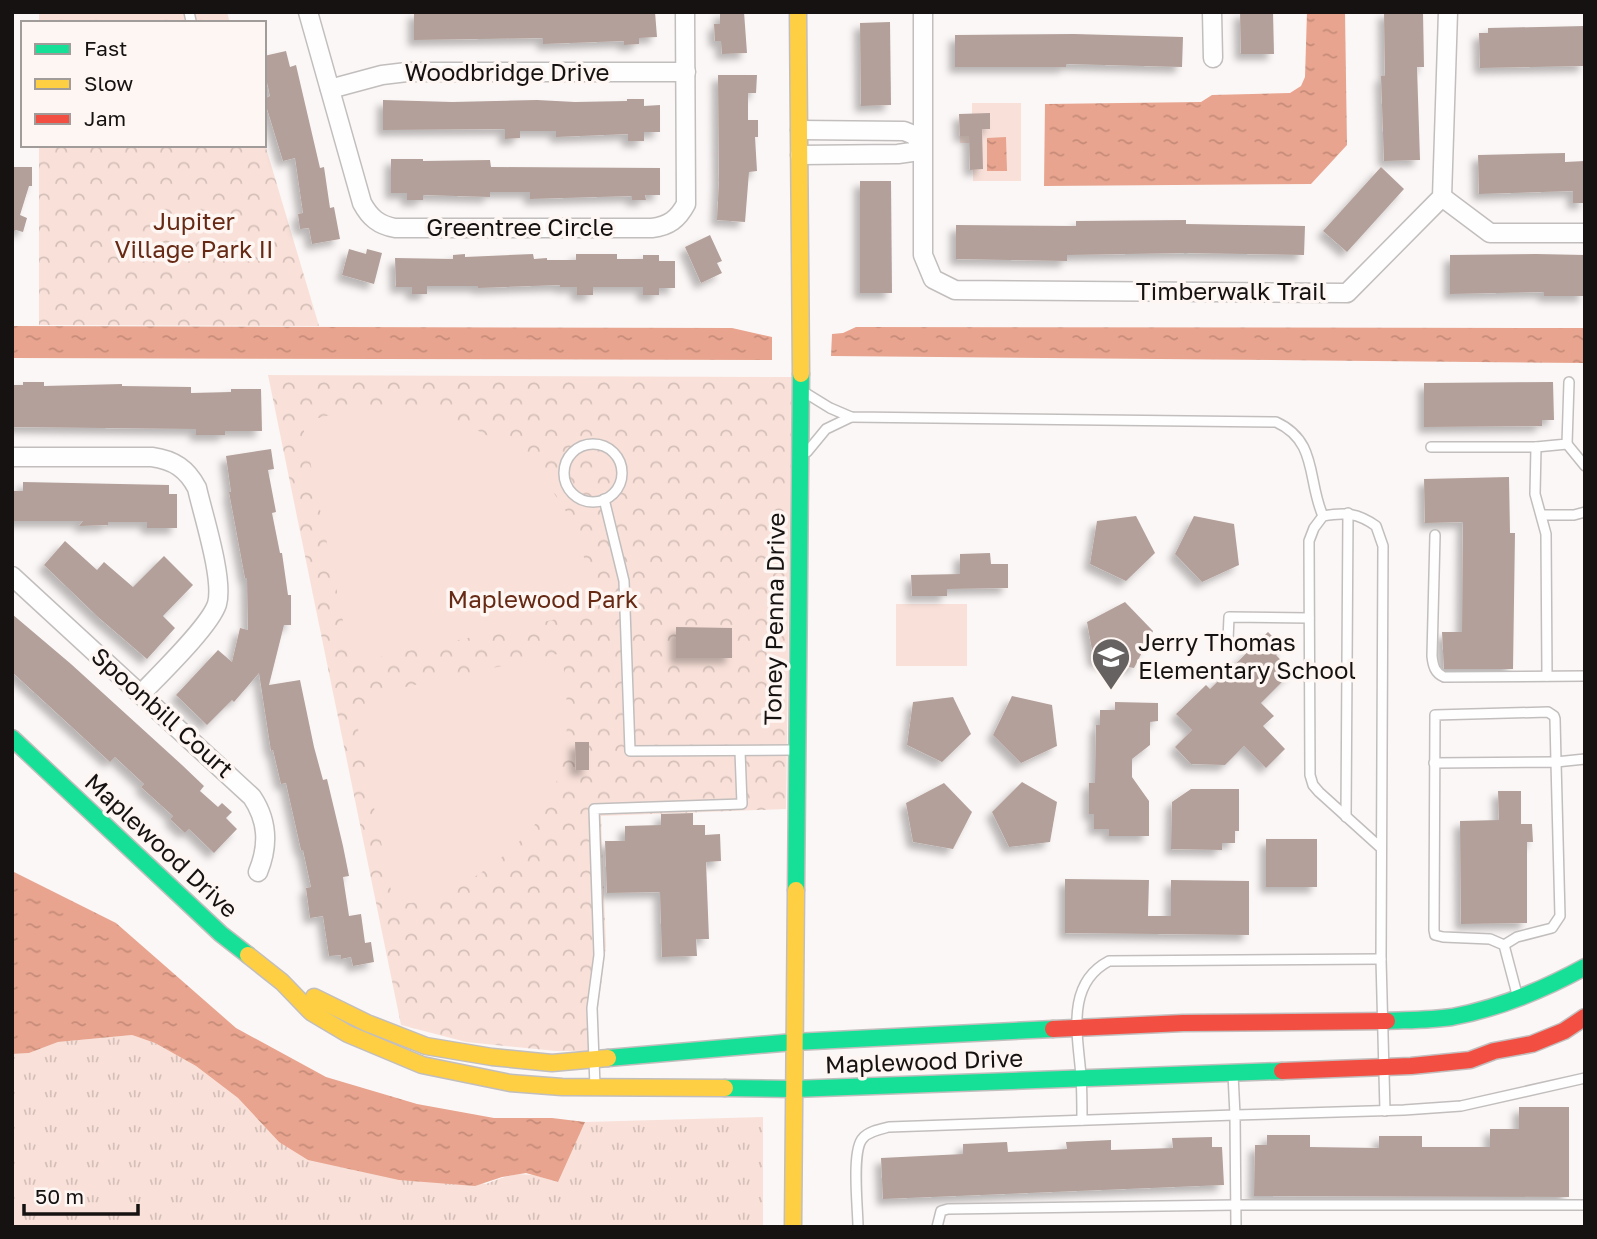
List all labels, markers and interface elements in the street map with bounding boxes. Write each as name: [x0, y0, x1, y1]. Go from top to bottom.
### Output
legend: [21, 21, 266, 147]
text: Fast: [84, 35, 127, 61]
street label: Woodbridge Drive: [404, 57, 610, 86]
text: Slow: [84, 70, 133, 96]
text: Jam: [84, 105, 126, 131]
park label: Jupiter Village Park II: [114, 206, 274, 263]
street label: Greentree Circle: [426, 212, 614, 241]
street label: Timberwalk Trail: [1136, 276, 1326, 305]
street label: Toney Penna Drive: [757, 512, 790, 726]
park label: Maplewood Park: [448, 584, 638, 613]
place label: Jerry Thomas Elementary School: [1138, 627, 1356, 684]
school or university icon: Jerry Thomas Elementary School: [1090, 636, 1132, 691]
street label: Spoonbill Court: [86, 641, 240, 783]
street label: Maplewood Drive: [80, 767, 244, 923]
street label: Maplewood Drive: [824, 1043, 1024, 1078]
scale bar: [24, 1172, 138, 1216]
text: 50 m: [35, 1183, 84, 1209]

